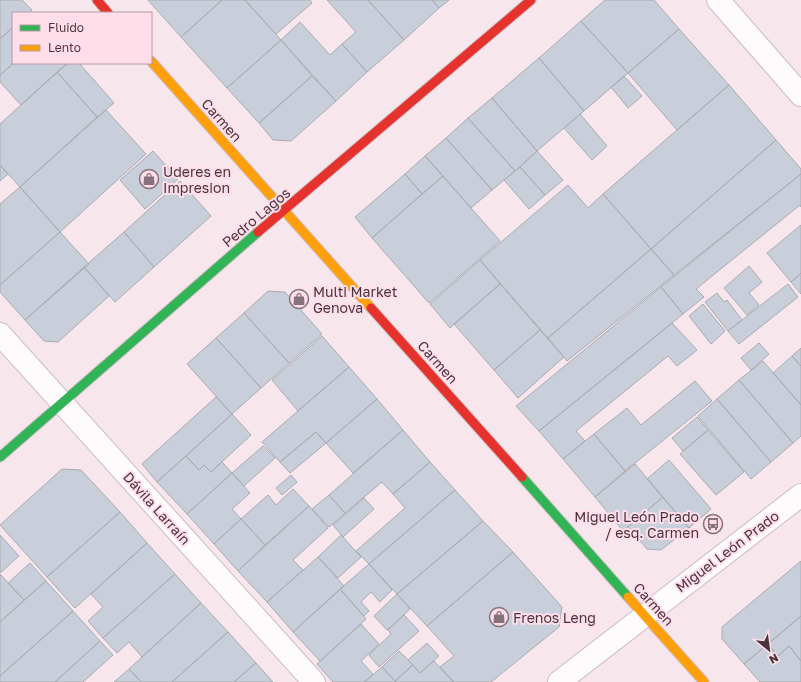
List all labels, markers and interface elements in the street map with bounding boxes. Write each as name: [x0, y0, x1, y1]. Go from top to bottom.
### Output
legend: [12, 12, 152, 64]
text: Fluido: [48, 20, 84, 35]
text: Lento: [48, 40, 81, 55]
street label: Carmen: [198, 95, 246, 145]
place label: Uderes en Impresion: [163, 163, 231, 196]
shop icon: Uderes en Impresion: [138, 168, 160, 190]
street label: Pedro Lagos: [219, 184, 293, 250]
place label: Multi Market Genova: [313, 283, 397, 316]
shop icon: Multi Market Genova: [288, 288, 310, 310]
street label: Carmen: [414, 337, 462, 387]
street label: Dávila Larraín: [120, 468, 194, 548]
street label: Miguel León Prado: [672, 507, 782, 595]
place label: Miguel León Prado / esq. Carmen: [574, 508, 699, 541]
bus stop icon: Miguel León Prado / esq. Carmen: [702, 513, 724, 535]
street label: Carmen: [630, 579, 678, 629]
shop icon: Frenos Leng: [488, 606, 510, 628]
place label: Frenos Leng: [513, 609, 596, 626]
north arrow: [749, 630, 789, 670]
text: N: [767, 651, 781, 667]

